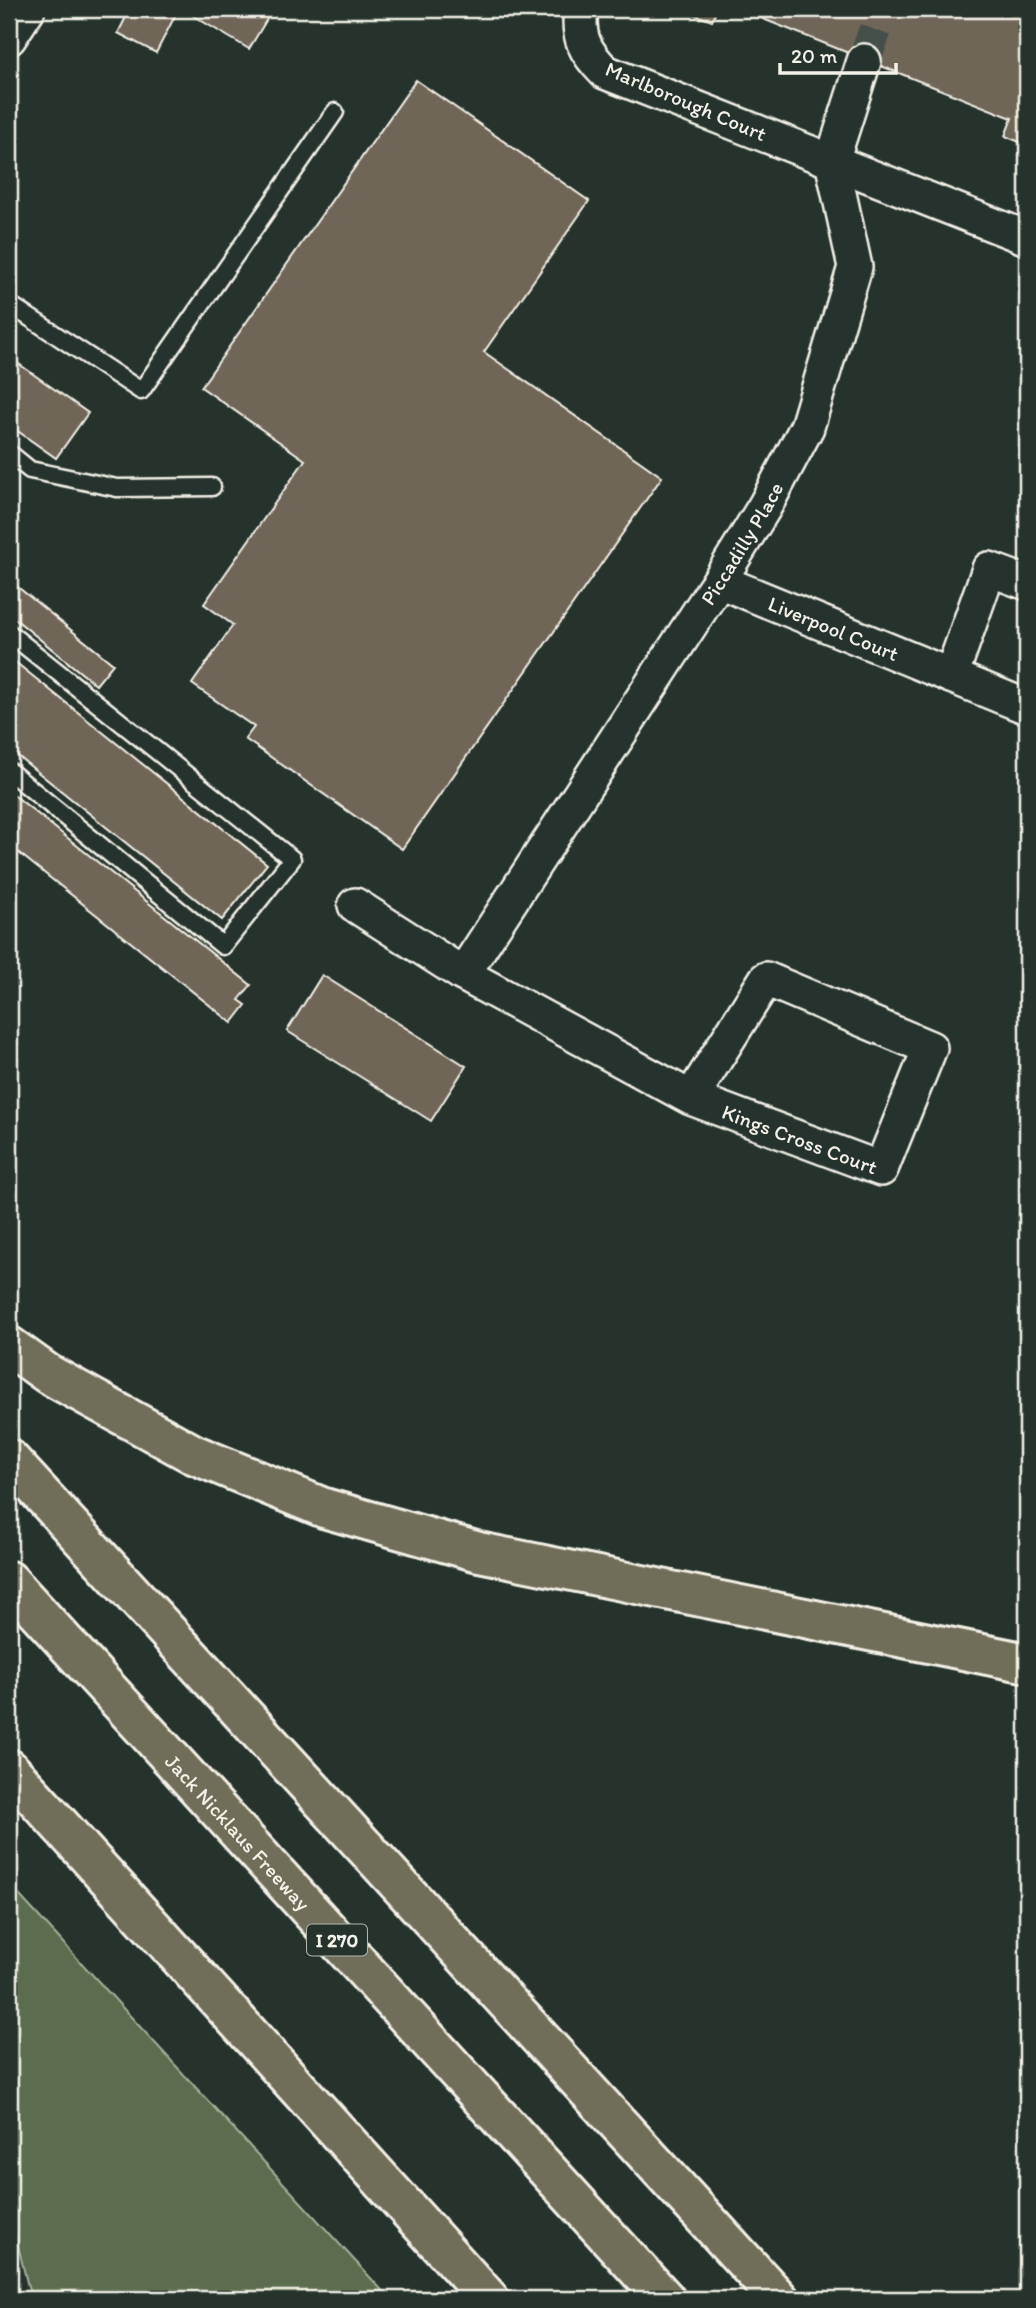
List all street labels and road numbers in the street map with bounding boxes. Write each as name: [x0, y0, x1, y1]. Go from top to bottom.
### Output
street label: Marlborough Court: [602, 56, 770, 146]
street label: Piccadilly Place: [695, 478, 788, 609]
street label: Liverpool Court: [765, 590, 903, 666]
street label: Kings Cross Court: [719, 1098, 881, 1179]
street label: Jack Nicklaus Freeway: [161, 1749, 316, 1916]
road number: I 270: [307, 1924, 367, 1956]

